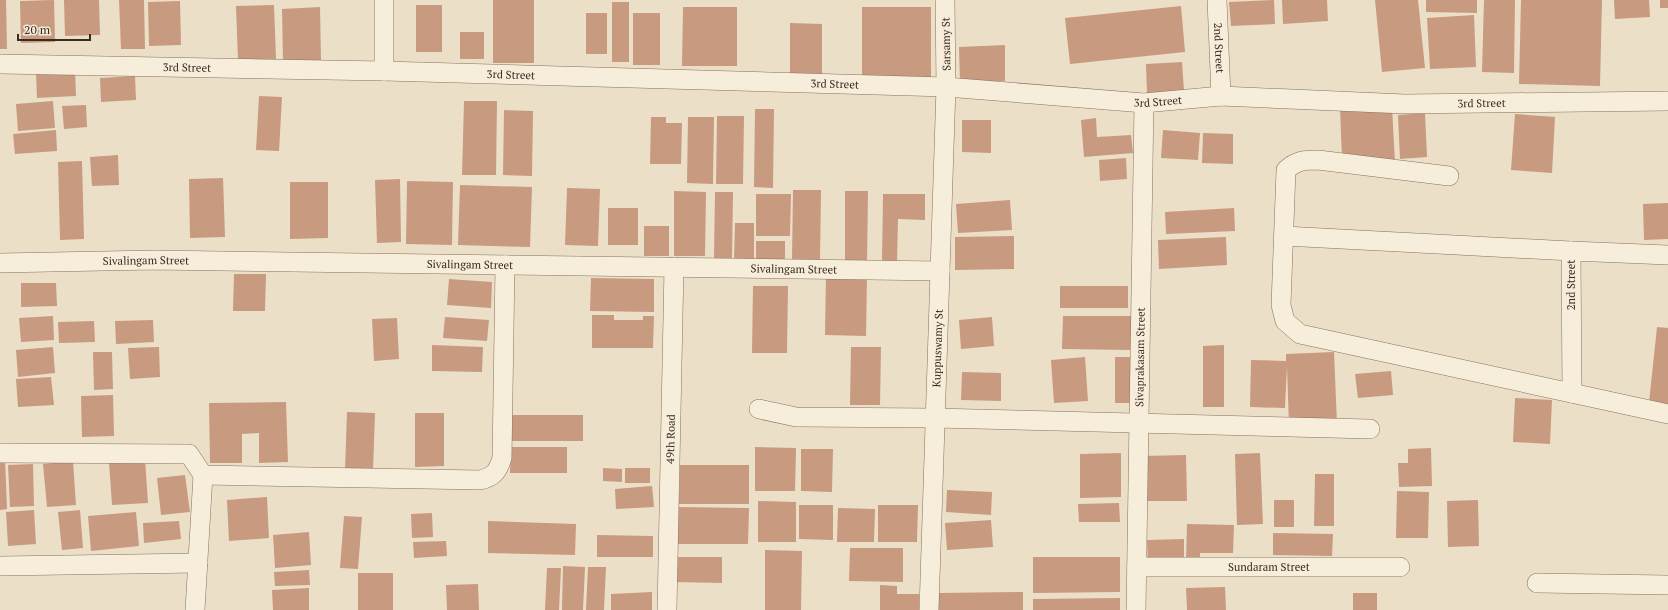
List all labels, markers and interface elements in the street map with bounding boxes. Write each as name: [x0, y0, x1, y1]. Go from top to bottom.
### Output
scale bar: [18, 16, 90, 42]
street label: Sarsamy St: [939, 17, 953, 71]
text: 20 m: [24, 22, 51, 37]
street label: 2nd Street: [1211, 22, 1227, 74]
street label: 3rd Street: [163, 60, 211, 75]
street label: 3rd Street: [487, 67, 535, 82]
street label: 3rd Street: [810, 76, 859, 92]
street label: 3rd Street: [1133, 93, 1183, 110]
street label: 3rd Street: [1457, 96, 1506, 110]
street label: Sivalingam Street: [103, 253, 189, 268]
street label: Sivalingam Street: [427, 257, 513, 272]
street label: 2nd Street: [1564, 260, 1578, 310]
street label: Sivalingam Street: [751, 261, 837, 277]
street label: Sivaprakasam Street: [1132, 307, 1148, 407]
street label: Kuppuswamy St: [929, 309, 946, 388]
street label: 49th Road: [663, 414, 678, 464]
street label: Sundaram Street: [1228, 560, 1310, 574]

